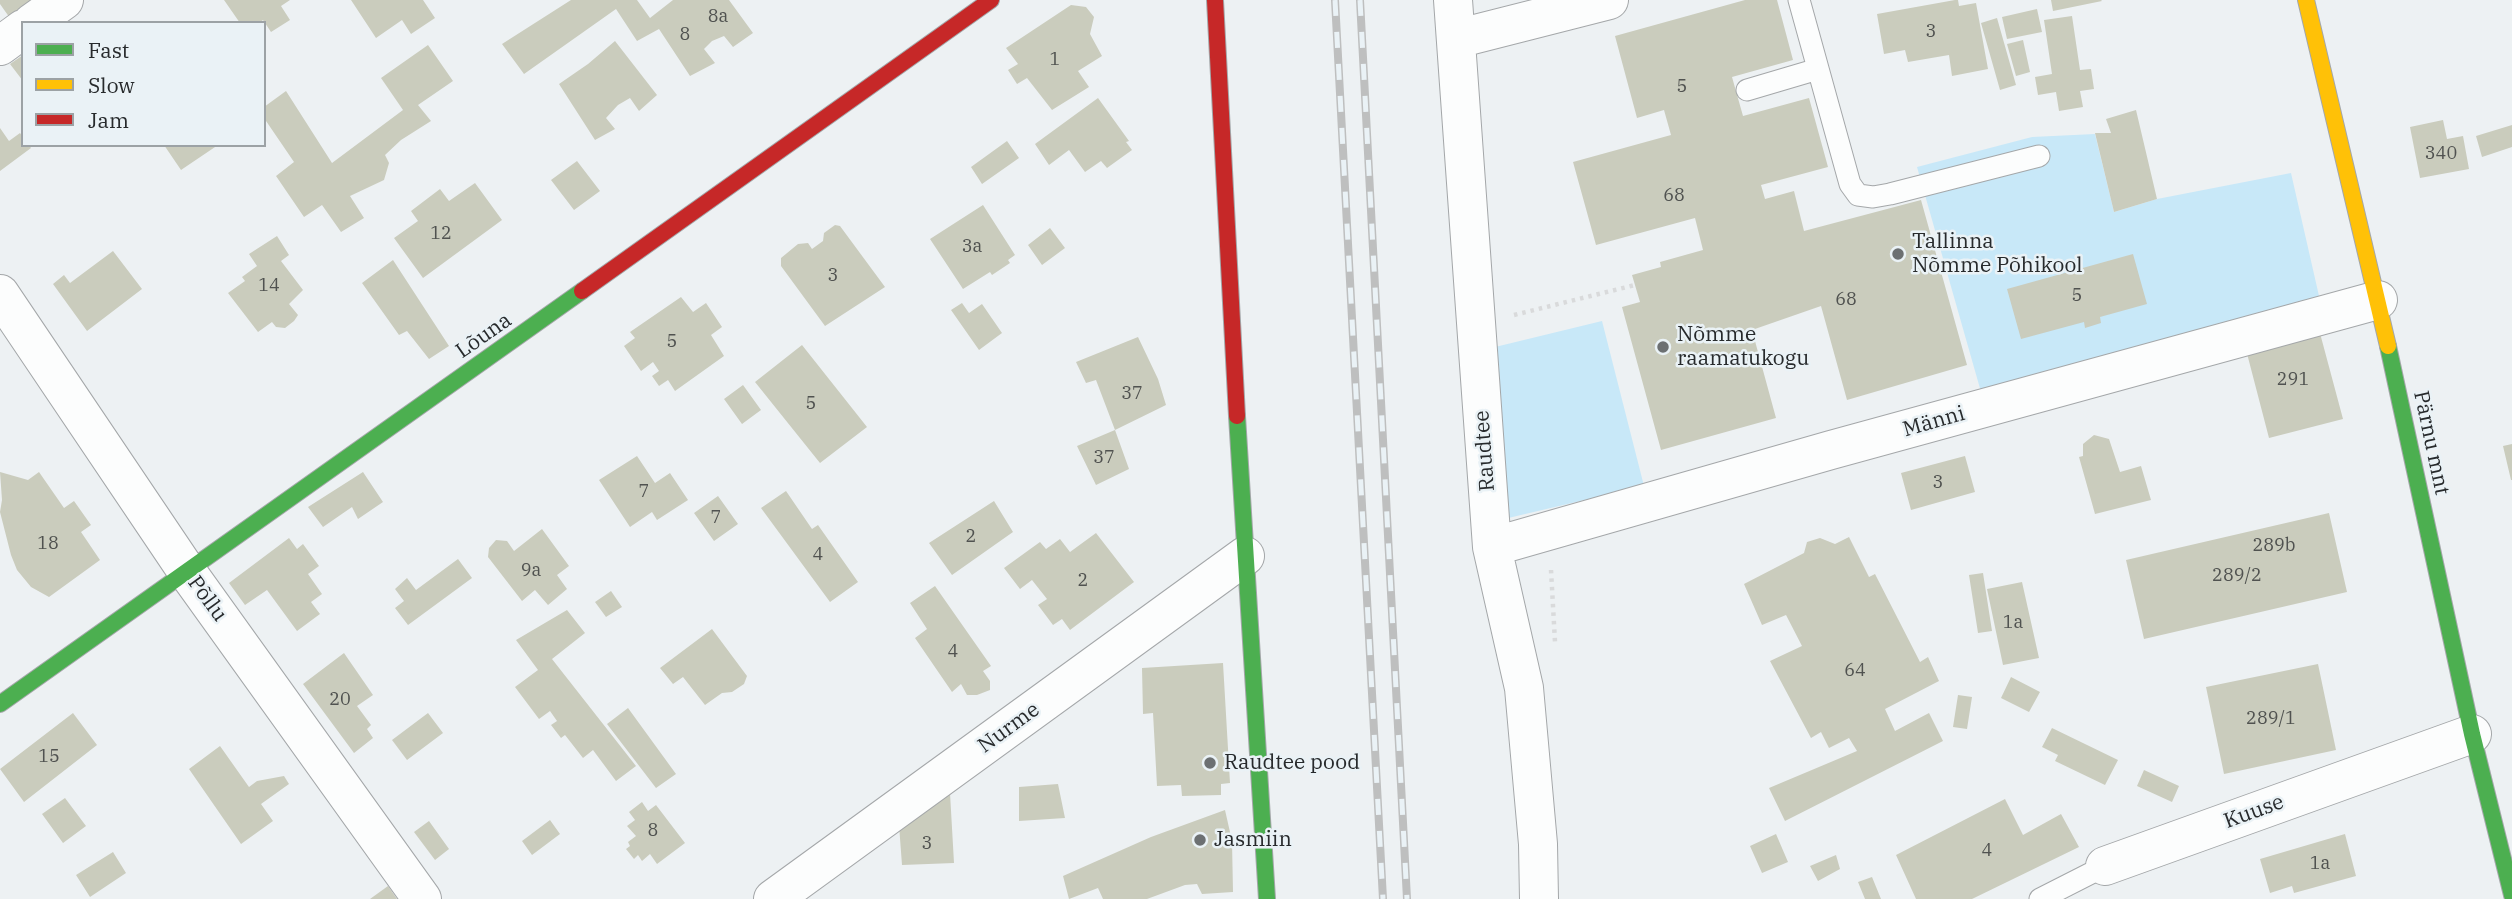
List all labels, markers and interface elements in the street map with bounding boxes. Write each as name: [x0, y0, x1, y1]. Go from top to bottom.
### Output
house number: 8a: [708, 6, 728, 28]
legend: [21, 21, 266, 147]
house number: 3: [1926, 21, 1936, 43]
house number: 8: [680, 24, 690, 46]
text: Fast: [88, 36, 129, 64]
house number: 1: [1050, 49, 1060, 71]
text: Slow: [88, 71, 135, 99]
house number: 5: [1677, 76, 1687, 98]
text: Jam: [88, 106, 129, 134]
house number: 340: [2425, 143, 2457, 165]
house number: 68: [1663, 185, 1685, 207]
house number: 12: [430, 223, 452, 245]
place label: Tallinna Nõmme Põhikool: [1912, 229, 2083, 279]
house number: 3a: [962, 236, 982, 258]
marker: Tallinna Nõmme Põhikool: [1890, 246, 1906, 262]
house number: 3: [828, 265, 838, 287]
house number: 14: [258, 275, 280, 297]
house number: 5: [2072, 285, 2082, 307]
house number: 68: [1835, 289, 1857, 311]
street label: Lõuna: [451, 308, 517, 364]
place label: Nõmme raamatukogu: [1677, 322, 1809, 372]
house number: 5: [667, 331, 677, 353]
marker: Nõmme raamatukogu: [1655, 339, 1671, 355]
house number: 291: [2277, 369, 2309, 391]
house number: 37: [1121, 383, 1143, 405]
street label: Pärnu mnt: [2408, 389, 2454, 497]
house number: 5: [806, 393, 816, 415]
street label: Männi: [1900, 401, 1968, 443]
street label: Raudtee: [1470, 410, 1500, 492]
house number: 37: [1093, 447, 1115, 469]
house number: 3: [1933, 472, 1943, 494]
house number: 7: [639, 481, 649, 503]
house number: 7: [711, 507, 721, 529]
house number: 2: [966, 526, 976, 548]
house number: 18: [37, 533, 59, 555]
house number: 289b: [2252, 535, 2296, 557]
house number: 4: [813, 544, 823, 566]
house number: 9a: [521, 560, 541, 582]
house number: 289/2: [2212, 565, 2262, 587]
house number: 2: [1078, 570, 1088, 592]
street label: Põllu: [182, 571, 232, 627]
house number: 1a: [2003, 612, 2023, 634]
house number: 4: [948, 641, 958, 663]
house number: 64: [1844, 660, 1866, 682]
house number: 20: [329, 689, 351, 711]
street label: Nurme: [973, 697, 1045, 759]
house number: 289/1: [2246, 708, 2296, 730]
house number: 15: [38, 746, 60, 768]
place label: Raudtee pood: [1224, 750, 1360, 776]
marker: Raudtee pood: [1202, 755, 1218, 771]
street label: Kuuse: [2221, 790, 2287, 834]
house number: 8: [648, 820, 658, 842]
place label: Jasmiin: [1214, 827, 1292, 853]
marker: Jasmiin: [1192, 832, 1208, 848]
house number: 3: [922, 833, 932, 855]
house number: 4: [1982, 840, 1992, 862]
house number: 1a: [2310, 853, 2330, 875]

